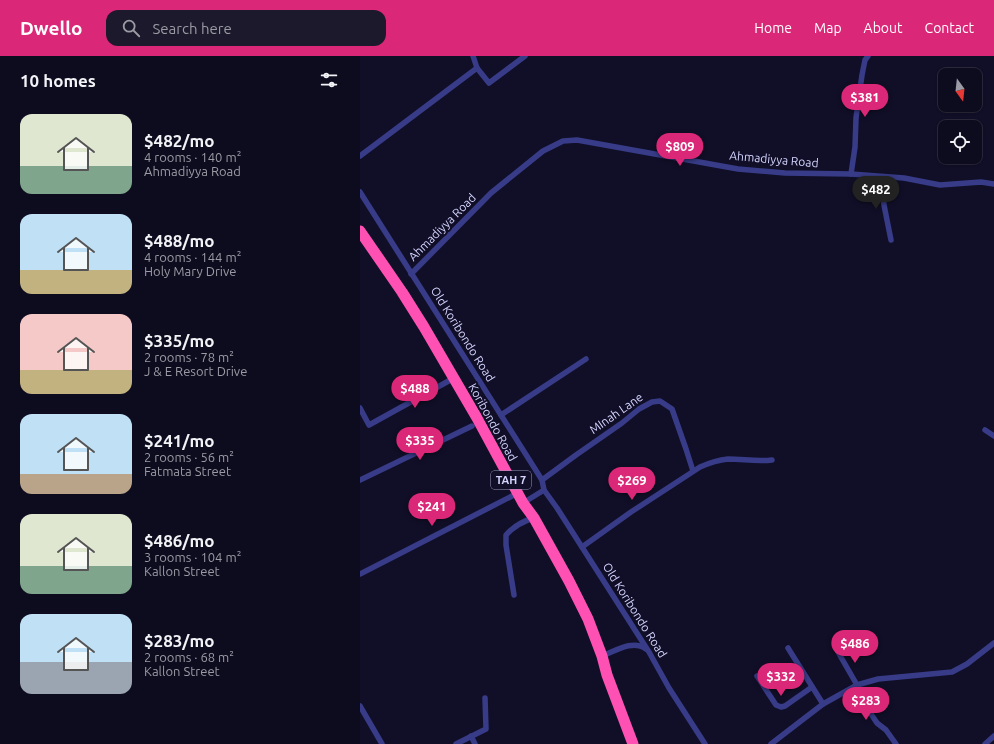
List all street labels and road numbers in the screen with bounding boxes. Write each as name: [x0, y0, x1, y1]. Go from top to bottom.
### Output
street label: Ahmadiyya Road: [729, 149, 819, 169]
street label: Ahmadiyya Road: [406, 191, 478, 263]
street label: Old Koribondo Road: [429, 284, 497, 384]
street label: Koribondo Road: [466, 381, 520, 463]
street label: MInah Lane: [587, 390, 645, 436]
road number: TAH 7: [491, 471, 531, 489]
street label: Old Koribondo Road: [601, 560, 669, 660]

